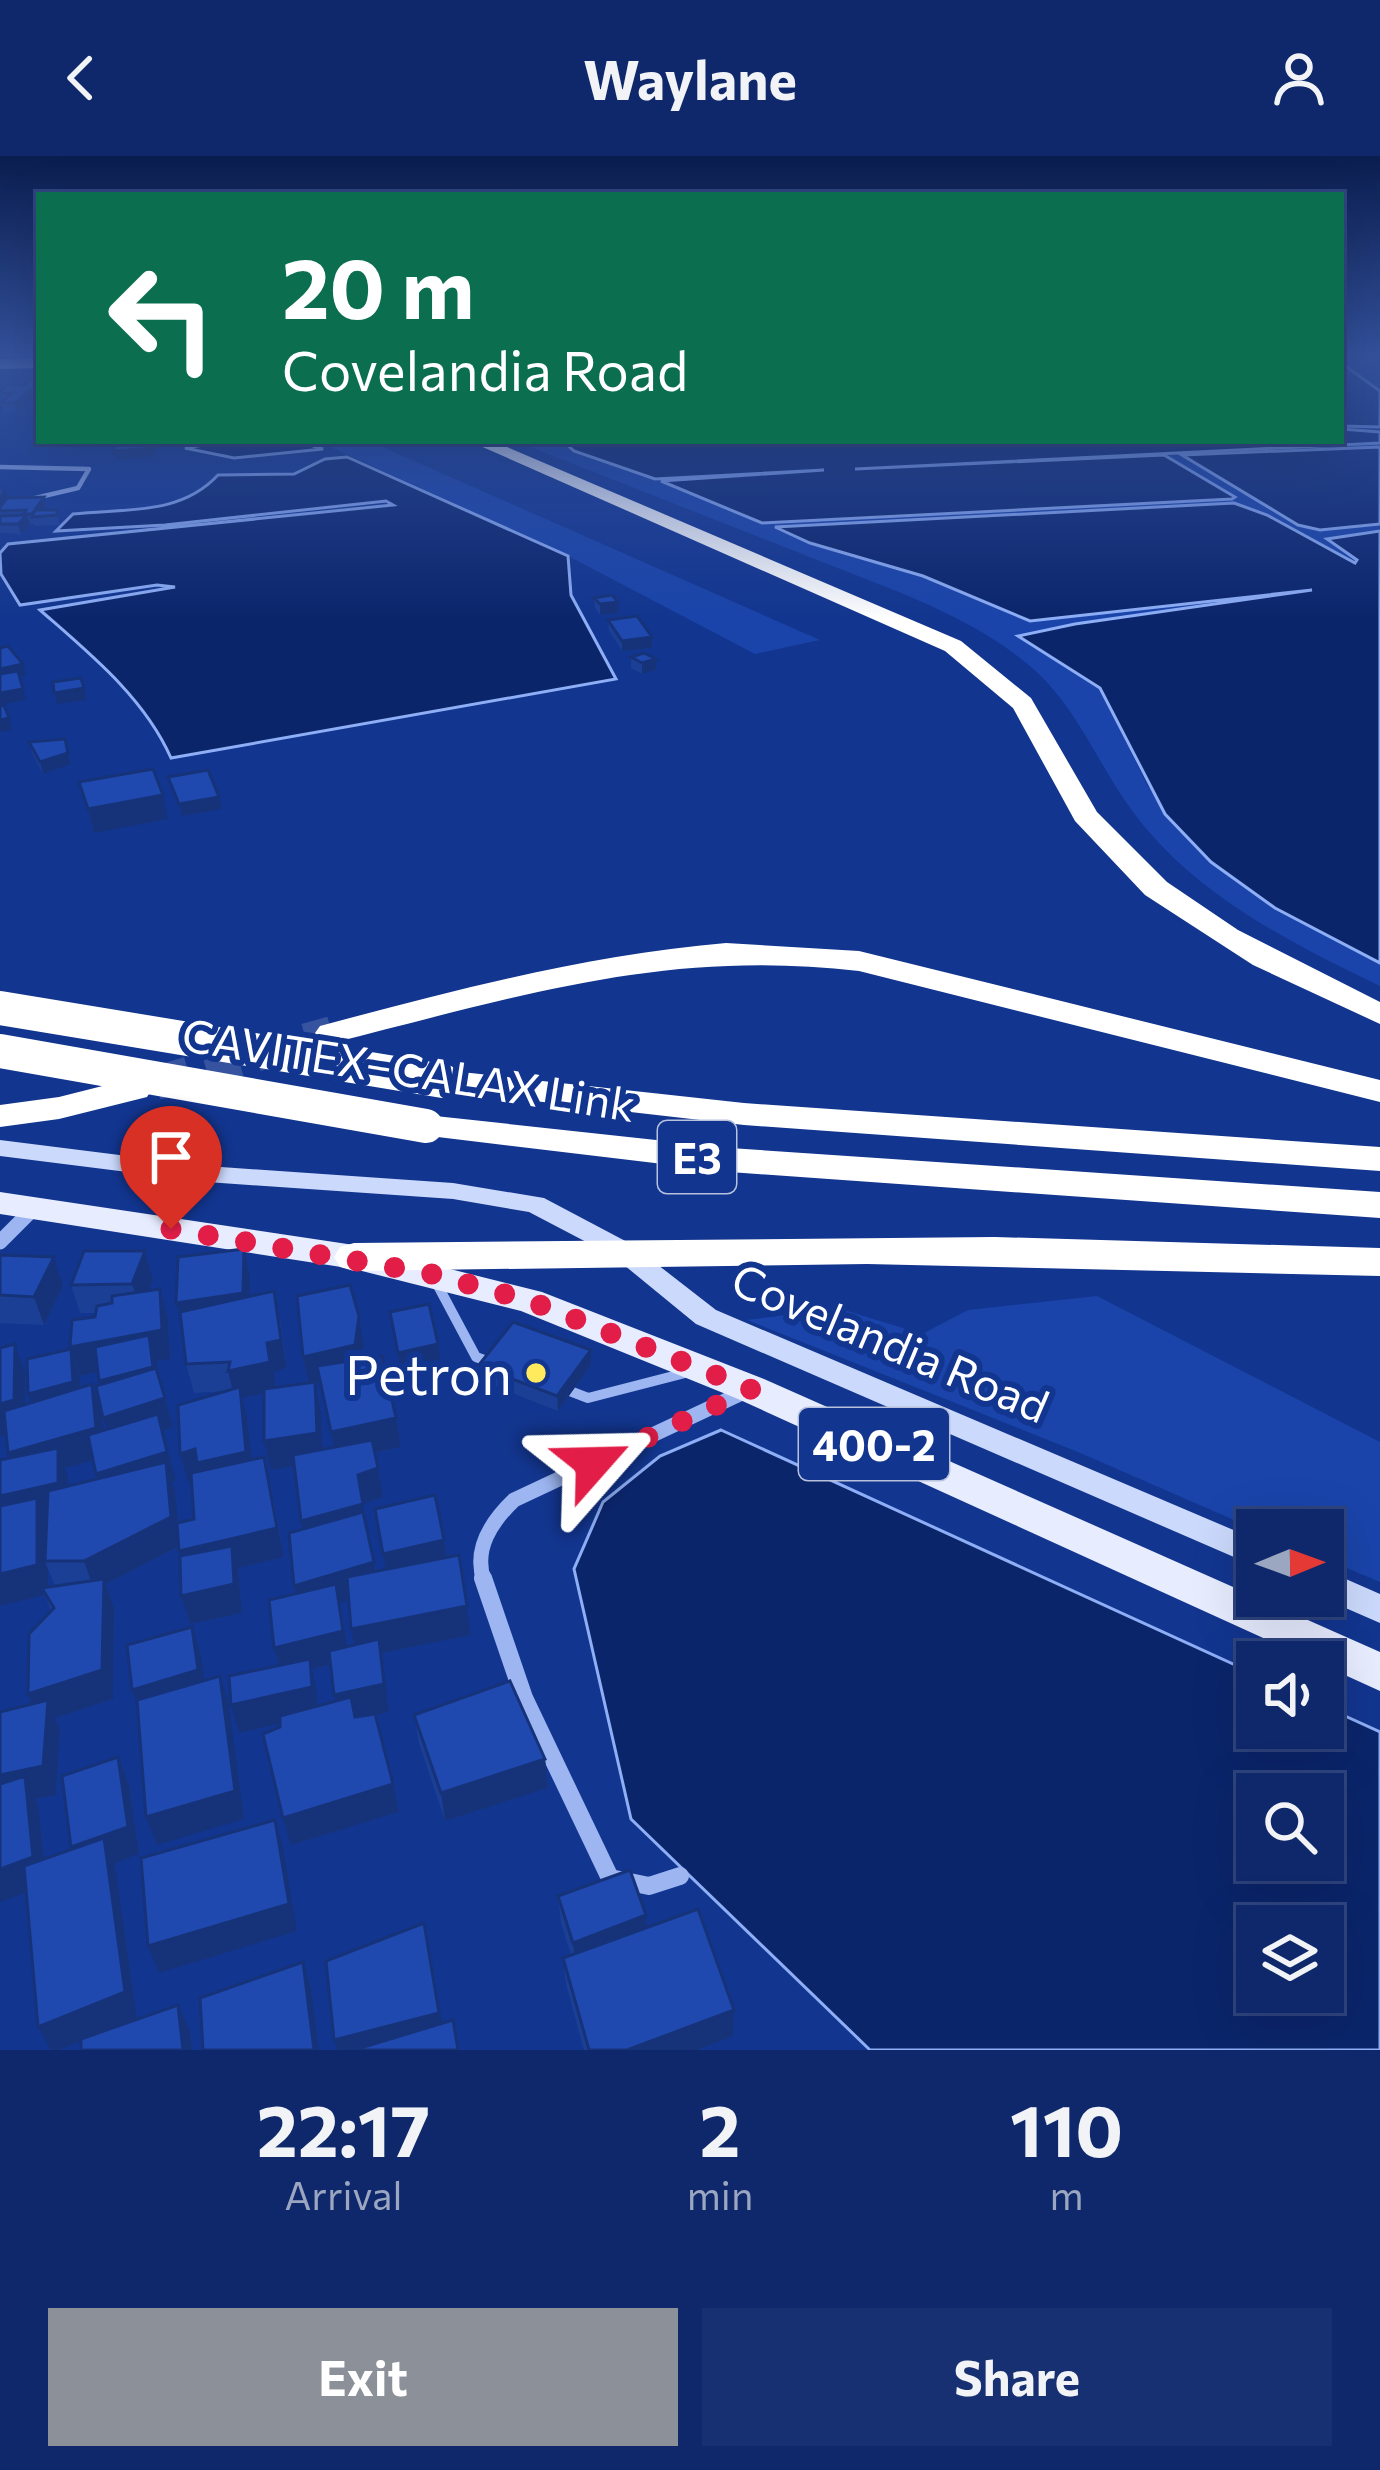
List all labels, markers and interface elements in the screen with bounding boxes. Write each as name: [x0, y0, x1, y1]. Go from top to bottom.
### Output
icon: back: [48, 45, 114, 111]
text: Waylane: [583, 45, 797, 111]
icon: person: [1266, 45, 1332, 111]
text: 20 m: [282, 234, 474, 336]
icon: left: [84, 240, 240, 396]
text: Covelandia Road: [282, 336, 688, 402]
street label: CAVITEX–CALAX Link: [179, 1005, 639, 1131]
pin: [120, 1106, 222, 1229]
road number: E3: [658, 1121, 736, 1193]
icon: arrive: [138, 1124, 204, 1190]
street label: Covelandia Road: [724, 1250, 1058, 1432]
place label: Petron: [345, 1340, 512, 1406]
marker: Petron: [523, 1360, 549, 1386]
position arrow: [530, 1400, 656, 1526]
road number: 400-2: [799, 1408, 949, 1480]
north arrow: [1236, 1509, 1344, 1617]
map controls: [1236, 1509, 1344, 2013]
button: sound: [1236, 1641, 1344, 1749]
button: search: [1236, 1773, 1344, 1881]
button: layers: [1236, 1905, 1344, 2013]
text: 22:17: [257, 2084, 430, 2172]
text: 2: [700, 2084, 741, 2172]
text: 110: [1010, 2084, 1123, 2172]
text: Arrival: [284, 2170, 402, 2218]
text: min: [687, 2170, 753, 2218]
text: m: [1050, 2170, 1084, 2218]
button: Exit: [48, 2308, 678, 2446]
button: Share: [702, 2308, 1332, 2446]

